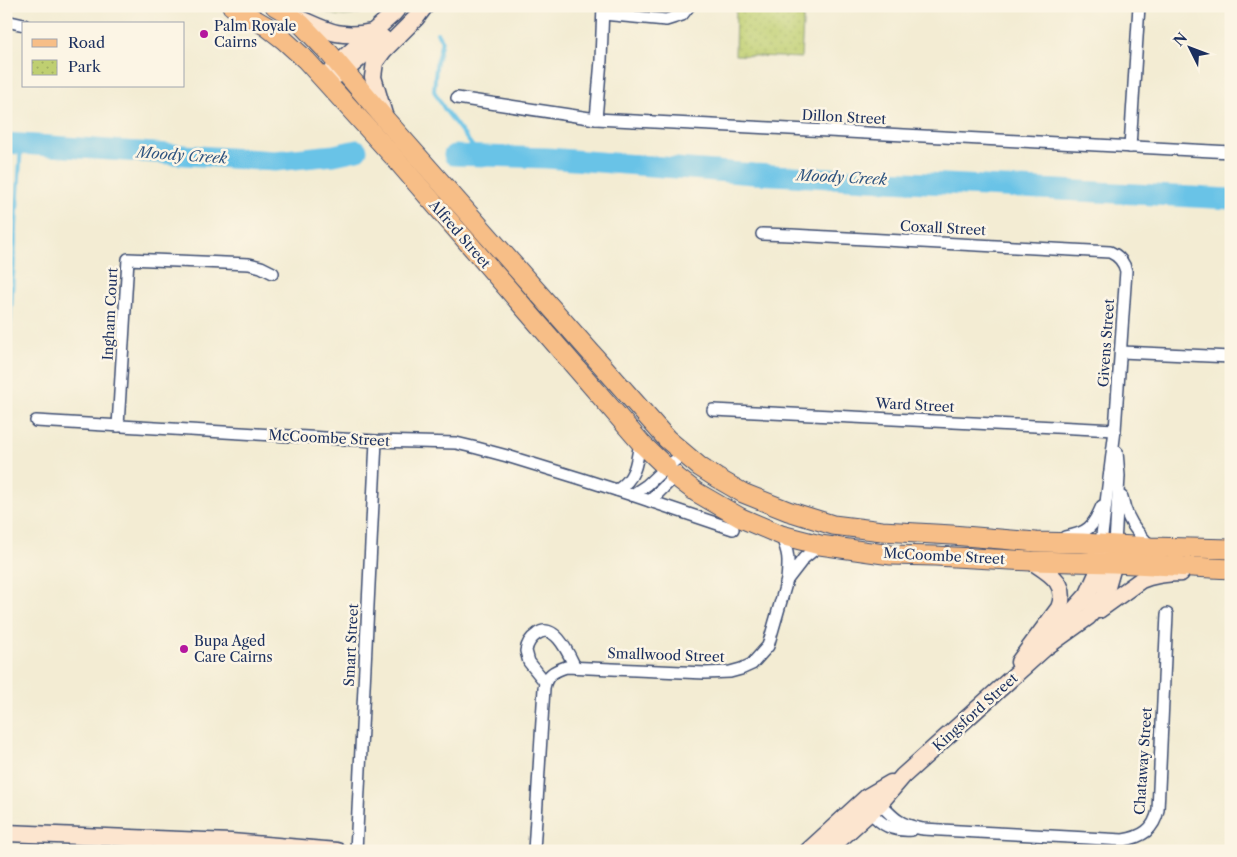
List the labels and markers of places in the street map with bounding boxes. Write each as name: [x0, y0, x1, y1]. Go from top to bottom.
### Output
place label: Palm Royale Cairns: [214, 17, 297, 51]
marker: Palm Royale Cairns: [198, 28, 210, 40]
place label: Bupa Aged Care Cairns: [194, 632, 273, 666]
marker: Bupa Aged Care Cairns: [178, 643, 190, 655]

